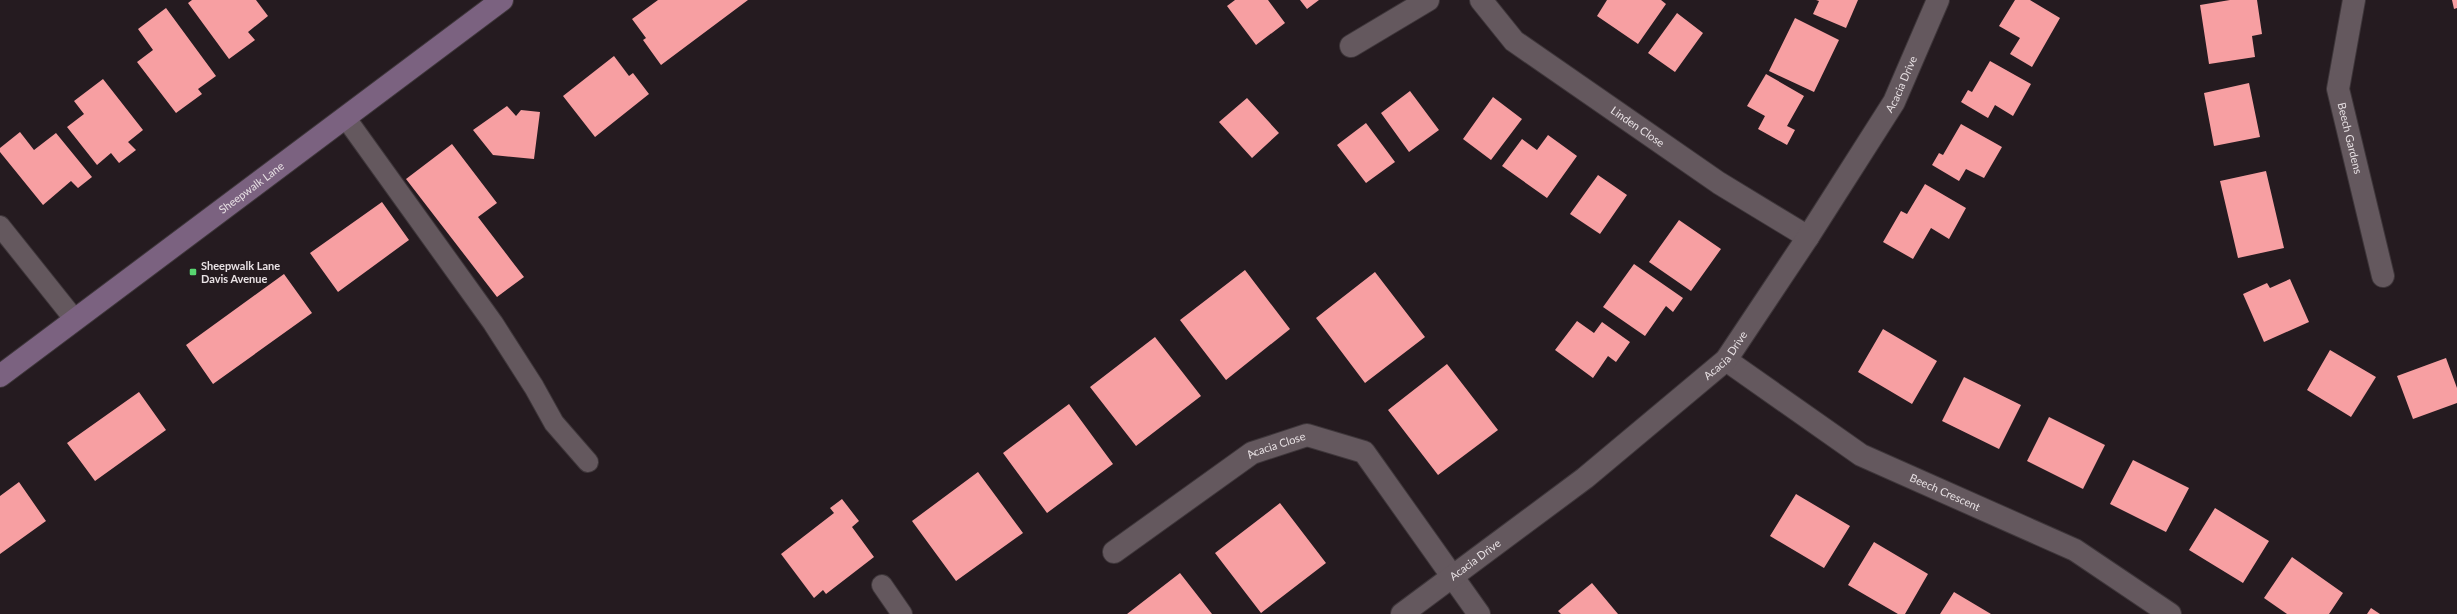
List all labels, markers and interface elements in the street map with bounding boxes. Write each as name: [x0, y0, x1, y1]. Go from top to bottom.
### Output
street label: Acacia Drive: [1882, 54, 1919, 115]
street label: Beech Gardens: [2335, 101, 2365, 175]
street label: Linden Close: [1609, 103, 1667, 149]
street label: Sheepwalk Lane: [216, 159, 286, 216]
place label: Sheepwalk Lane Davis Avenue: [201, 259, 280, 285]
marker: Sheepwalk Lane Davis Avenue: [188, 267, 198, 277]
street label: Acacia Drive: [1701, 328, 1750, 382]
street label: Acacia Close: [1244, 429, 1307, 461]
street label: Beech Crescent: [1908, 471, 1982, 513]
street label: Acacia Drive: [1447, 536, 1503, 583]

